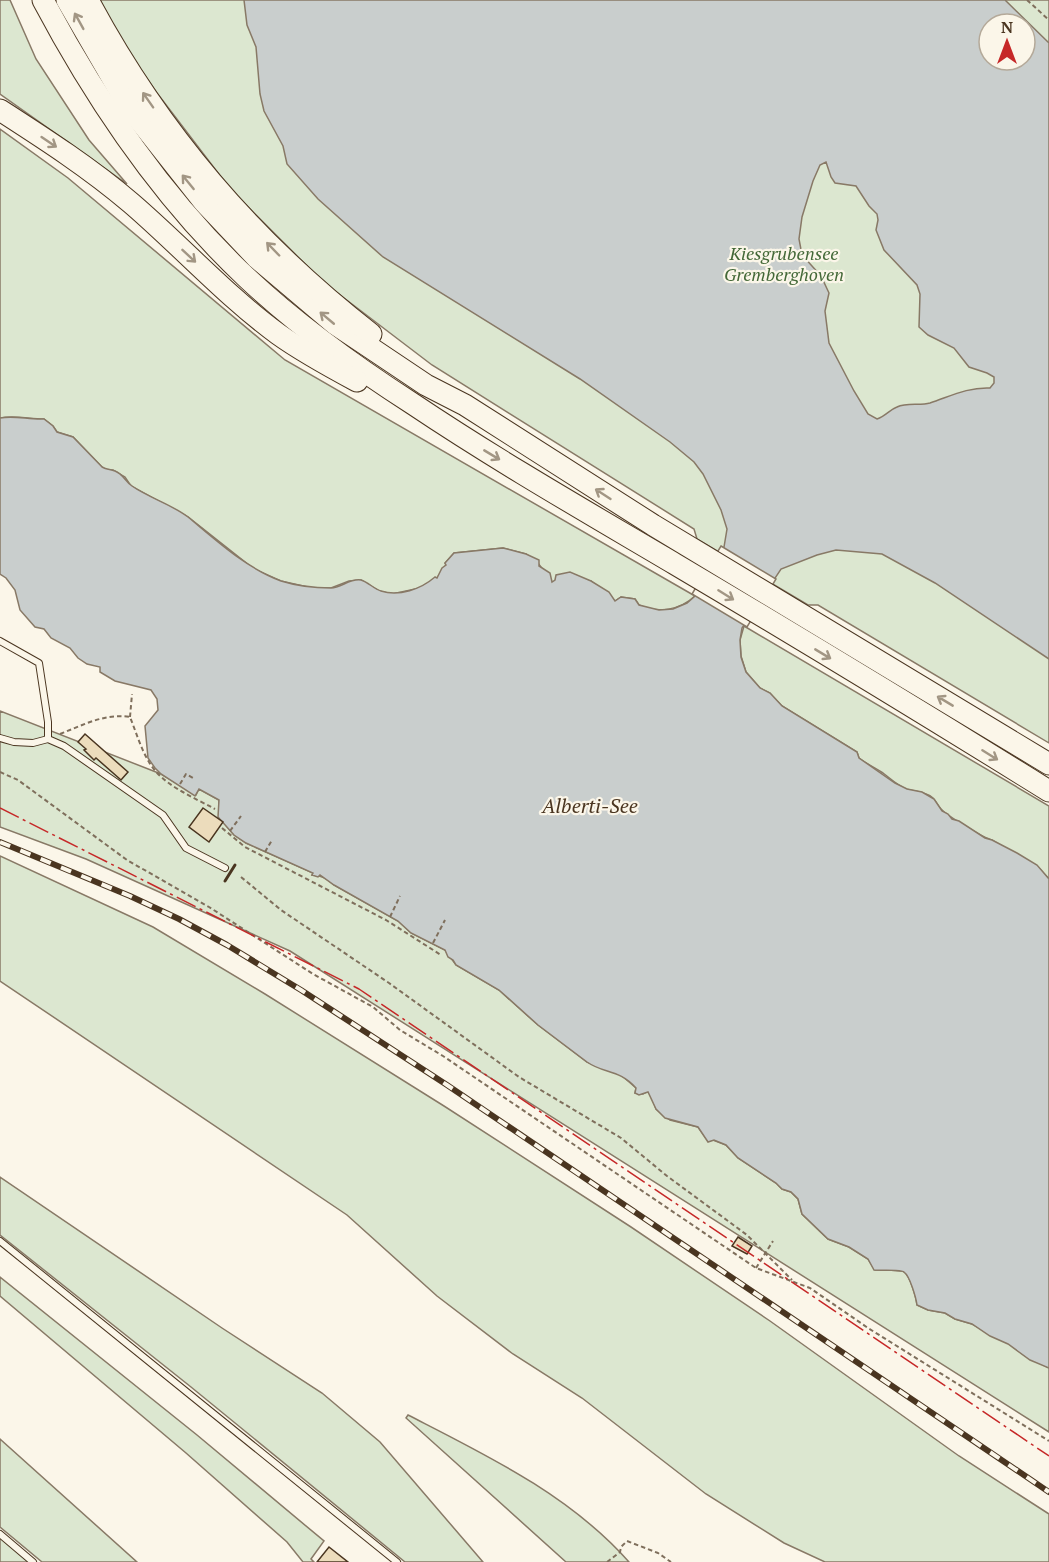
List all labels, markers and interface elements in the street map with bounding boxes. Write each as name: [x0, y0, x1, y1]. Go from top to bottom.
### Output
north arrow: [977, 12, 1037, 72]
one-way arrow: [73, 13, 85, 30]
text: N: [1001, 16, 1013, 38]
one-way arrow: [142, 92, 154, 108]
one-way arrow: [40, 136, 56, 148]
one-way arrow: [181, 174, 194, 190]
park label: Kiesgrubensee Gremberghoven: [724, 241, 844, 286]
one-way arrow: [266, 242, 280, 257]
one-way arrow: [181, 248, 196, 262]
one-way arrow: [320, 311, 335, 325]
one-way arrow: [483, 450, 500, 462]
one-way arrow: [595, 487, 612, 500]
one-way arrow: [718, 589, 735, 602]
one-way arrow: [814, 648, 831, 660]
one-way arrow: [937, 695, 954, 707]
one-way arrow: [981, 749, 998, 761]
water label: Alberti-See: [541, 792, 638, 819]

